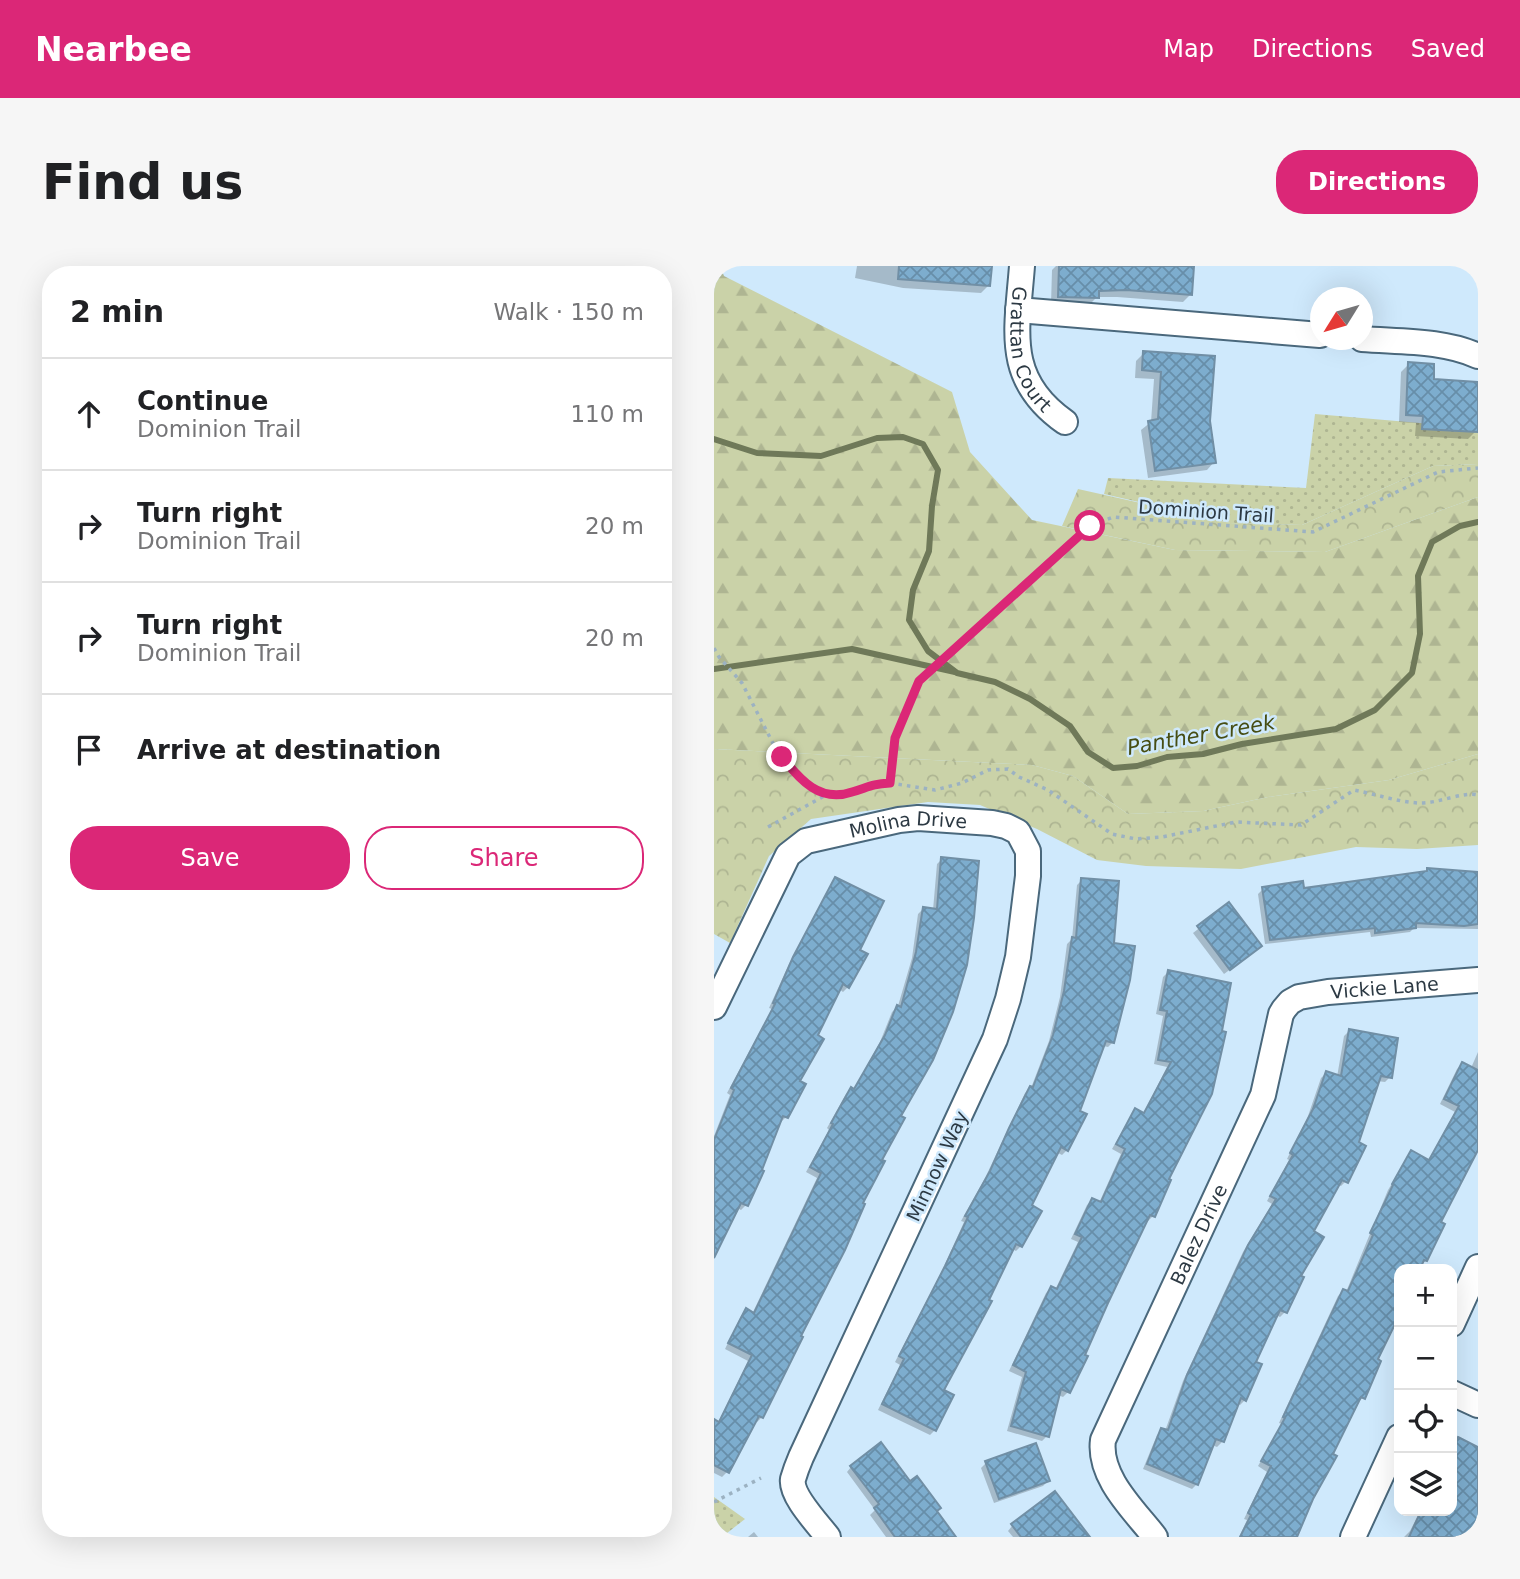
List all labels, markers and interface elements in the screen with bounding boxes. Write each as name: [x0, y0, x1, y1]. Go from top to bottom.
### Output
text: Nearbee: [35, 30, 192, 69]
text: Map: [1163, 35, 1214, 63]
text: Directions: [1252, 35, 1373, 63]
text: Saved: [1411, 35, 1485, 63]
button: Directions: [1276, 150, 1478, 214]
text: Find us: [42, 154, 243, 211]
street label: Grattan Court: [1006, 285, 1056, 416]
north arrow: [1310, 287, 1373, 350]
text: 2 min: [70, 294, 164, 329]
text: Walk · 150 m: [493, 299, 644, 325]
text: Continue: [137, 386, 268, 416]
icon: ahead: [70, 395, 108, 433]
text: 110 m: [570, 401, 644, 427]
text: Dominion Trail: [137, 416, 302, 442]
street label: Dominion Trail: [1137, 495, 1275, 527]
text: Turn right: [137, 498, 282, 528]
icon: right: [70, 507, 108, 545]
route start: [1074, 510, 1105, 541]
text: 20 m: [585, 513, 644, 539]
text: Dominion Trail: [137, 528, 302, 554]
text: Turn right: [137, 610, 282, 640]
icon: right: [70, 619, 108, 657]
text: 20 m: [585, 625, 644, 651]
text: Dominion Trail: [137, 640, 302, 666]
water label: Panther Creek: [1125, 710, 1278, 760]
icon: arrive: [70, 731, 108, 769]
text: Arrive at destination: [137, 735, 441, 765]
route end: [766, 741, 797, 772]
street label: Molina Drive: [847, 807, 968, 842]
button: Save: [70, 826, 350, 890]
button: Share: [364, 826, 644, 890]
street label: Vickie Lane: [1330, 972, 1439, 1003]
street label: Minnow Way: [902, 1107, 972, 1225]
street label: Balez Drive: [1166, 1180, 1231, 1288]
map controls: [1394, 1264, 1457, 1516]
button: +: [1394, 1264, 1457, 1327]
button: −: [1394, 1327, 1457, 1390]
button: locate: [1394, 1390, 1457, 1453]
button: layers: [1394, 1453, 1457, 1516]

